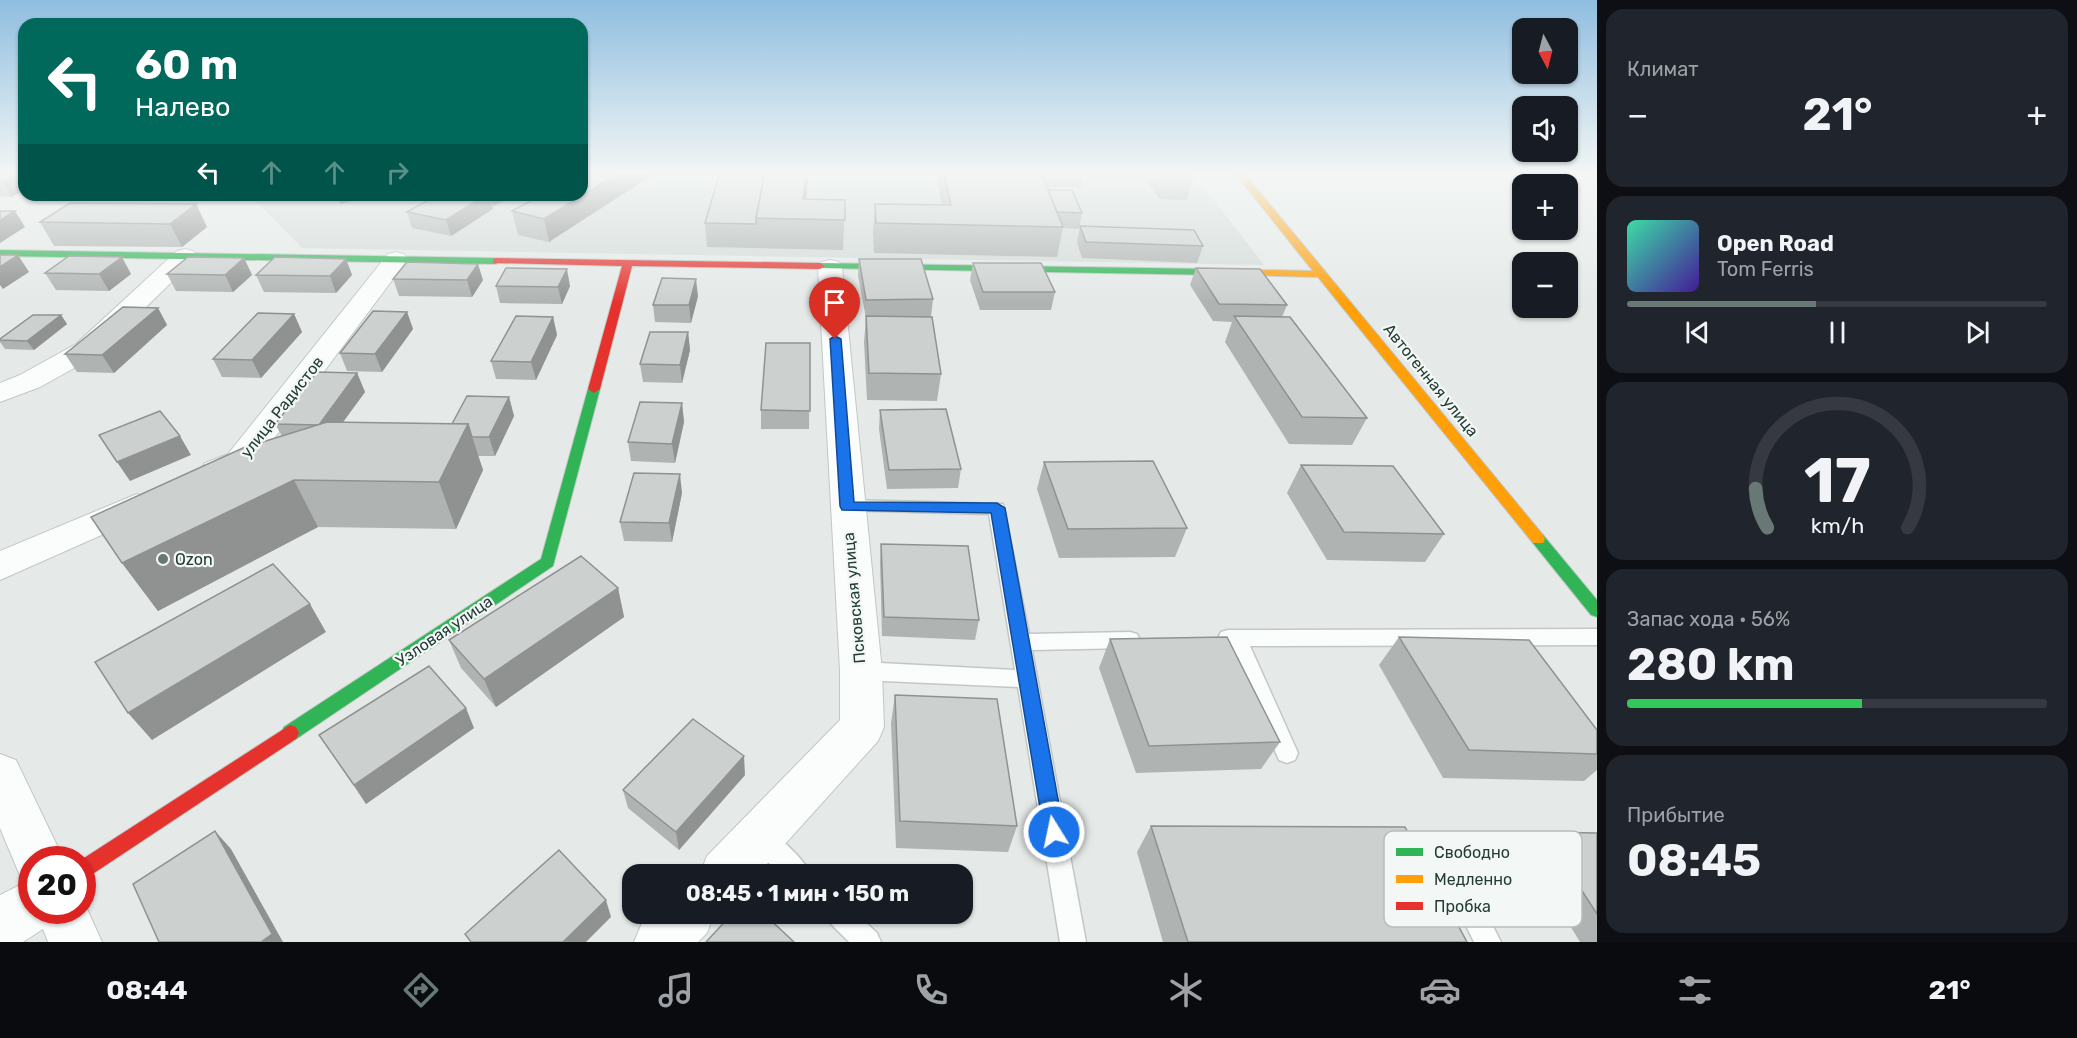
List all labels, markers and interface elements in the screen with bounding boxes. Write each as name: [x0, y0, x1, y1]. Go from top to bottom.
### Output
north arrow: [1512, 18, 1578, 84]
map controls: [1512, 18, 1578, 318]
text: 60 m: [135, 40, 238, 90]
icon: left: [36, 42, 114, 120]
text: Климат: [1627, 57, 1699, 81]
text: 21°: [1802, 88, 1873, 141]
text: Налево: [135, 91, 231, 123]
text: −: [1627, 95, 1648, 134]
text: +: [2026, 95, 2047, 134]
button: sound: [1512, 96, 1578, 162]
icon: left: [192, 156, 225, 189]
icon: ahead: [255, 156, 288, 189]
icon: ahead: [318, 156, 351, 189]
icon: right: [381, 156, 414, 189]
button: +: [1512, 174, 1578, 240]
text: Open Road: [1717, 230, 1834, 257]
button: −: [1512, 252, 1578, 318]
text: Tom Ferris: [1717, 257, 1814, 281]
pin: [809, 277, 860, 339]
icon: arrive: [818, 286, 851, 319]
icon: previous: [1681, 316, 1714, 349]
icon: pause: [1821, 316, 1854, 349]
icon: next: [1961, 316, 1994, 349]
street label: Автогенная улица: [1380, 320, 1482, 440]
street label: улица Радистов: [236, 352, 328, 462]
text: 17: [1804, 444, 1870, 518]
text: km/h: [1810, 513, 1864, 538]
street label: Псковская улица: [839, 532, 869, 664]
place label: Ozon: [175, 550, 213, 569]
marker: Ozon: [156, 552, 170, 566]
street label: Узловая улица: [392, 592, 496, 670]
text: Запас хода · 56%: [1627, 607, 1790, 631]
text: 280 km: [1627, 638, 1794, 691]
position arrow: [1022, 800, 1086, 864]
text: Прибытие: [1627, 803, 1725, 827]
legend: [1384, 831, 1582, 927]
text: 08:45: [1627, 834, 1761, 887]
text: Свободно: [1434, 843, 1510, 862]
speed limit sign: 20: [18, 846, 96, 924]
text: Медленно: [1434, 870, 1512, 889]
text: 08:45 · 1 мин · 150 m: [686, 880, 909, 907]
text: Пробка: [1434, 897, 1491, 916]
icon: directions: [400, 969, 442, 1011]
icon: music: [655, 969, 697, 1011]
icon: phone: [910, 969, 952, 1011]
icon: climate: [1165, 969, 1207, 1011]
icon: car: [1419, 969, 1461, 1011]
icon: filters: [1674, 969, 1716, 1011]
text: 08:44: [106, 974, 188, 1006]
text: 21°: [1929, 974, 1971, 1006]

